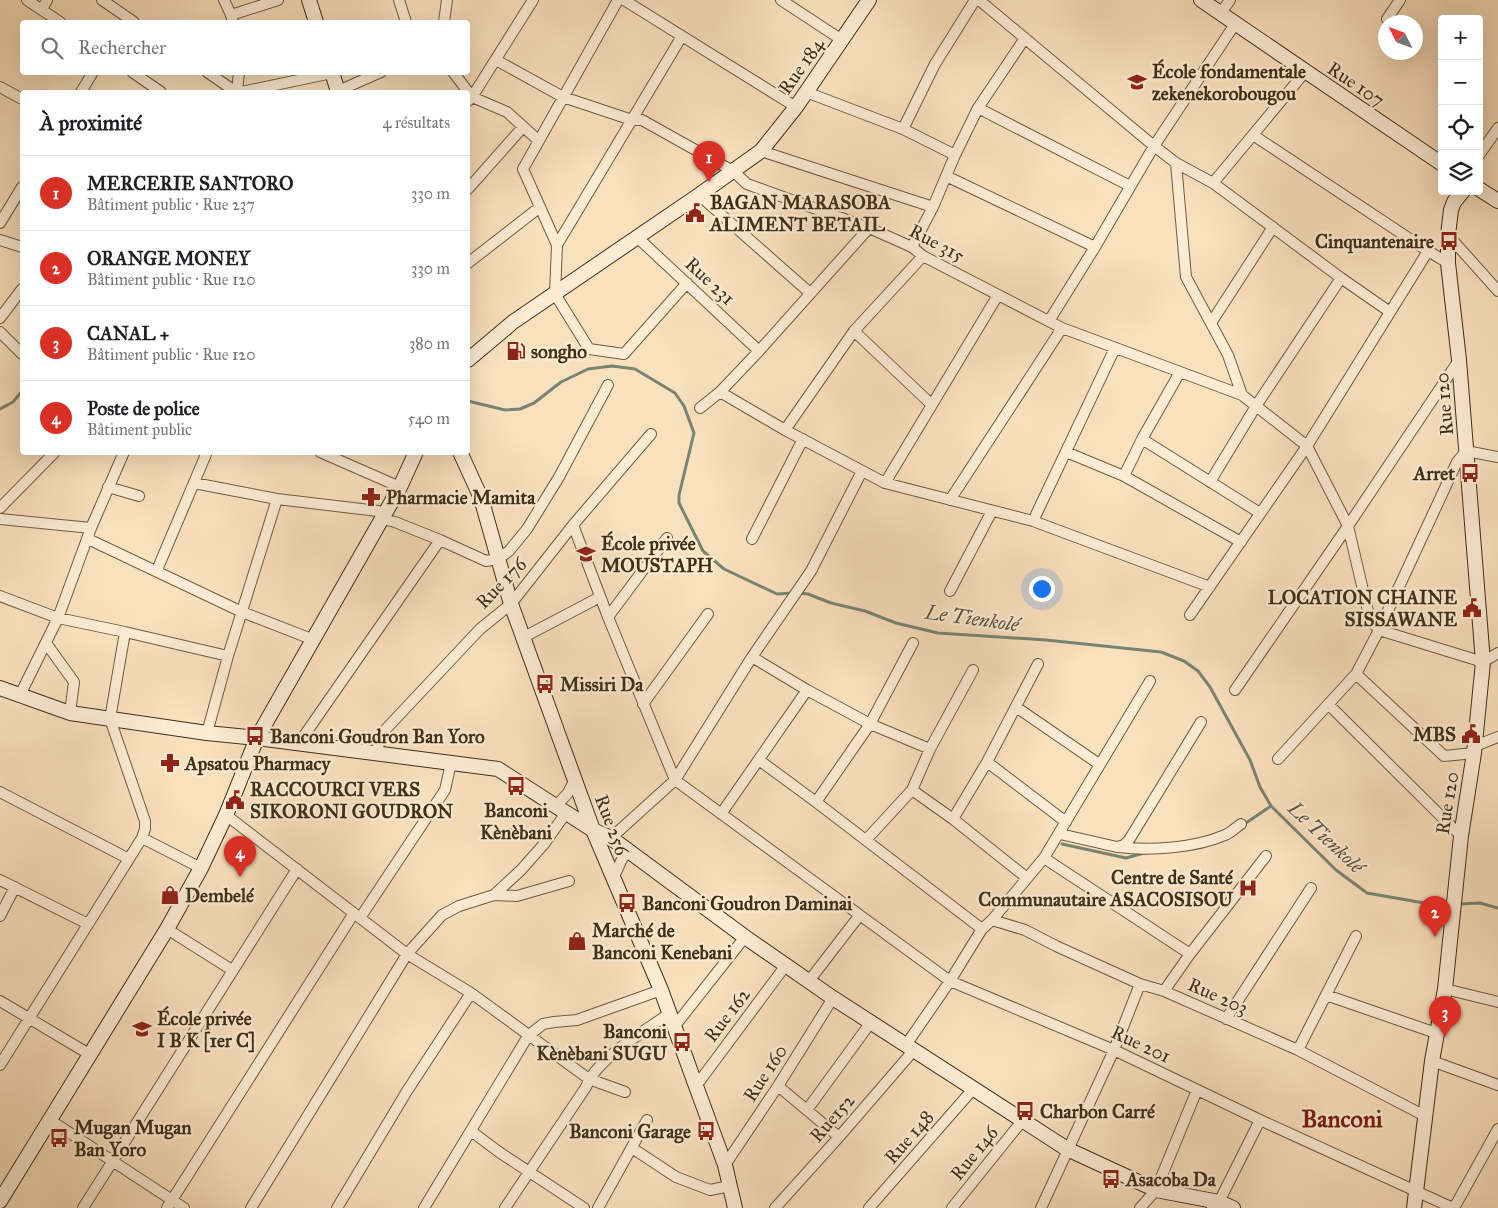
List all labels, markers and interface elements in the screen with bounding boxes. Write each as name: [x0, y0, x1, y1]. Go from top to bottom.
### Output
north arrow: [1378, 15, 1423, 60]
map controls: [1438, 15, 1483, 195]
button: +: [1438, 15, 1483, 60]
search box: [20, 20, 470, 75]
street label: Rue 184: [773, 33, 829, 99]
icon: search: [38, 34, 66, 62]
text: Rechercher: [78, 36, 166, 59]
street label: Rue 107: [1323, 57, 1389, 111]
place label: École fondamentale zekenekorobougou: [1152, 58, 1306, 106]
button: −: [1438, 60, 1483, 105]
school or university icon: École fondamentale zekenekorobougou: [1126, 71, 1148, 93]
button: locate: [1438, 105, 1483, 150]
text: À proximité: [40, 110, 142, 136]
text: 4 résultats: [383, 113, 450, 132]
pin: 1: [693, 141, 725, 182]
button: layers: [1438, 150, 1483, 195]
text: MERCERIE SANTORO: [87, 172, 294, 195]
text: 1: [53, 184, 59, 203]
text: 330 m: [411, 184, 450, 203]
place label: BAGAN MARASOBA ALIMENT BETAIL: [708, 191, 891, 236]
text: Bâtiment public · Rue 237: [87, 195, 255, 214]
public building icon: BAGAN MARASOBA ALIMENT BETAIL: [684, 202, 706, 224]
street label: Rue 315: [905, 219, 969, 267]
place label: Cinquantenaire: [1315, 230, 1434, 254]
bus stop icon: Cinquantenaire: [1438, 230, 1460, 252]
text: ORANGE MONEY: [87, 247, 250, 270]
street label: Rue 231: [680, 252, 740, 310]
text: 2: [52, 259, 60, 278]
text: 330 m: [411, 259, 450, 278]
text: Bâtiment public · Rue 120: [87, 270, 255, 289]
text: CANAL +: [87, 322, 169, 345]
text: 3: [53, 334, 59, 353]
text: 380 m: [409, 334, 450, 353]
fuel station icon: songho: [505, 340, 527, 362]
place label: songho: [531, 340, 587, 364]
text: Bâtiment public · Rue 120: [87, 345, 255, 364]
street label: Rue 120: [1430, 371, 1458, 437]
text: Poste de police: [87, 397, 200, 420]
text: 4: [52, 409, 60, 428]
text: 540 m: [408, 409, 450, 428]
text: Bâtiment public: [87, 420, 192, 439]
place label: Arret: [1411, 462, 1455, 485]
bus stop icon: Arret: [1459, 462, 1481, 484]
pharmacy icon: Pharmacie Mamita: [360, 486, 382, 508]
place label: Pharmacie Mamita: [386, 486, 536, 509]
place label: École privée MOUSTAPH: [601, 530, 714, 577]
school or university icon: École privée MOUSTAPH: [575, 543, 597, 565]
street label: Rue 176: [471, 552, 532, 614]
your location: [1029, 576, 1055, 602]
place label: LOCATION CHAINE SISSAWANE: [1268, 586, 1457, 631]
public building icon: LOCATION CHAINE SISSAWANE: [1461, 597, 1483, 619]
water label: Le Tienkolé: [923, 599, 1024, 637]
bus stop icon: Missiri Da: [534, 673, 556, 695]
place label: Missiri Da: [560, 673, 644, 696]
place label: MBS: [1413, 723, 1456, 746]
public building icon: MBS: [1460, 723, 1482, 745]
bus stop icon: Banconi Goudron Ban Yoro: [244, 725, 266, 747]
place label: Banconi Goudron Ban Yoro: [270, 725, 485, 748]
pharmacy icon: Apsatou Pharmacy: [159, 752, 181, 774]
place label: Apsatou Pharmacy: [183, 752, 332, 776]
street label: Rue 120: [1431, 770, 1463, 836]
bus stop icon: Banconi Kènèbani: [505, 775, 527, 797]
place label: RACCOURCI VERS SIKORONI GOUDRON: [250, 778, 453, 823]
public building icon: RACCOURCI VERS SIKORONI GOUDRON: [224, 789, 246, 811]
street label: Rue 256: [590, 791, 634, 860]
water label: Le Tienkolé: [1283, 795, 1371, 880]
place label: Banconi Kènèbani: [480, 799, 553, 844]
pin: 4: [224, 836, 256, 877]
place label: Centre de Santé Communautaire ASACOSISOU: [978, 866, 1234, 911]
hospital icon: Centre de Santé Communautaire ASACOSISOU: [1237, 877, 1259, 899]
shop icon: Dembelé: [159, 884, 181, 906]
place label: Dembelé: [185, 884, 255, 907]
bus stop icon: Banconi Goudron Daminai: [616, 892, 638, 914]
place label: Banconi Goudron Daminai: [642, 892, 853, 915]
pin: 2: [1419, 896, 1451, 937]
place label: Marché de Banconi Kenebani: [592, 919, 733, 964]
shop icon: Marché de Banconi Kenebani: [566, 930, 588, 952]
street label: Rue 203: [1184, 973, 1252, 1019]
street label: Rue 162: [699, 983, 755, 1047]
pin: 3: [1429, 996, 1461, 1037]
place label: École privée I B K [1er C]: [157, 1005, 255, 1053]
school or university icon: École privée I B K [1er C]: [131, 1018, 153, 1040]
place label: Banconi Kènèbani SUGU: [536, 1020, 668, 1065]
street label: Rue 201: [1108, 1020, 1174, 1068]
bus stop icon: Banconi Kènèbani SUGU: [671, 1031, 693, 1053]
street label: Rue 160: [738, 1040, 792, 1106]
street label: Rue152: [805, 1089, 860, 1147]
bus stop icon: Charbon Carré: [1014, 1100, 1036, 1122]
place label: Charbon Carré: [1040, 1100, 1156, 1123]
district label: Banconi: [1302, 1104, 1383, 1134]
street label: Rue 148: [879, 1105, 939, 1169]
place label: Mugan Mugan Ban Yoro: [74, 1116, 192, 1161]
place label: Banconi Garage: [569, 1120, 691, 1144]
bus stop icon: Banconi Garage: [695, 1120, 717, 1142]
street label: Rue 146: [945, 1120, 1004, 1185]
bus stop icon: Mugan Mugan Ban Yoro: [48, 1127, 70, 1149]
bus stop icon: Asacoba Da: [1100, 1168, 1122, 1190]
place label: Asacoba Da: [1124, 1168, 1217, 1191]

